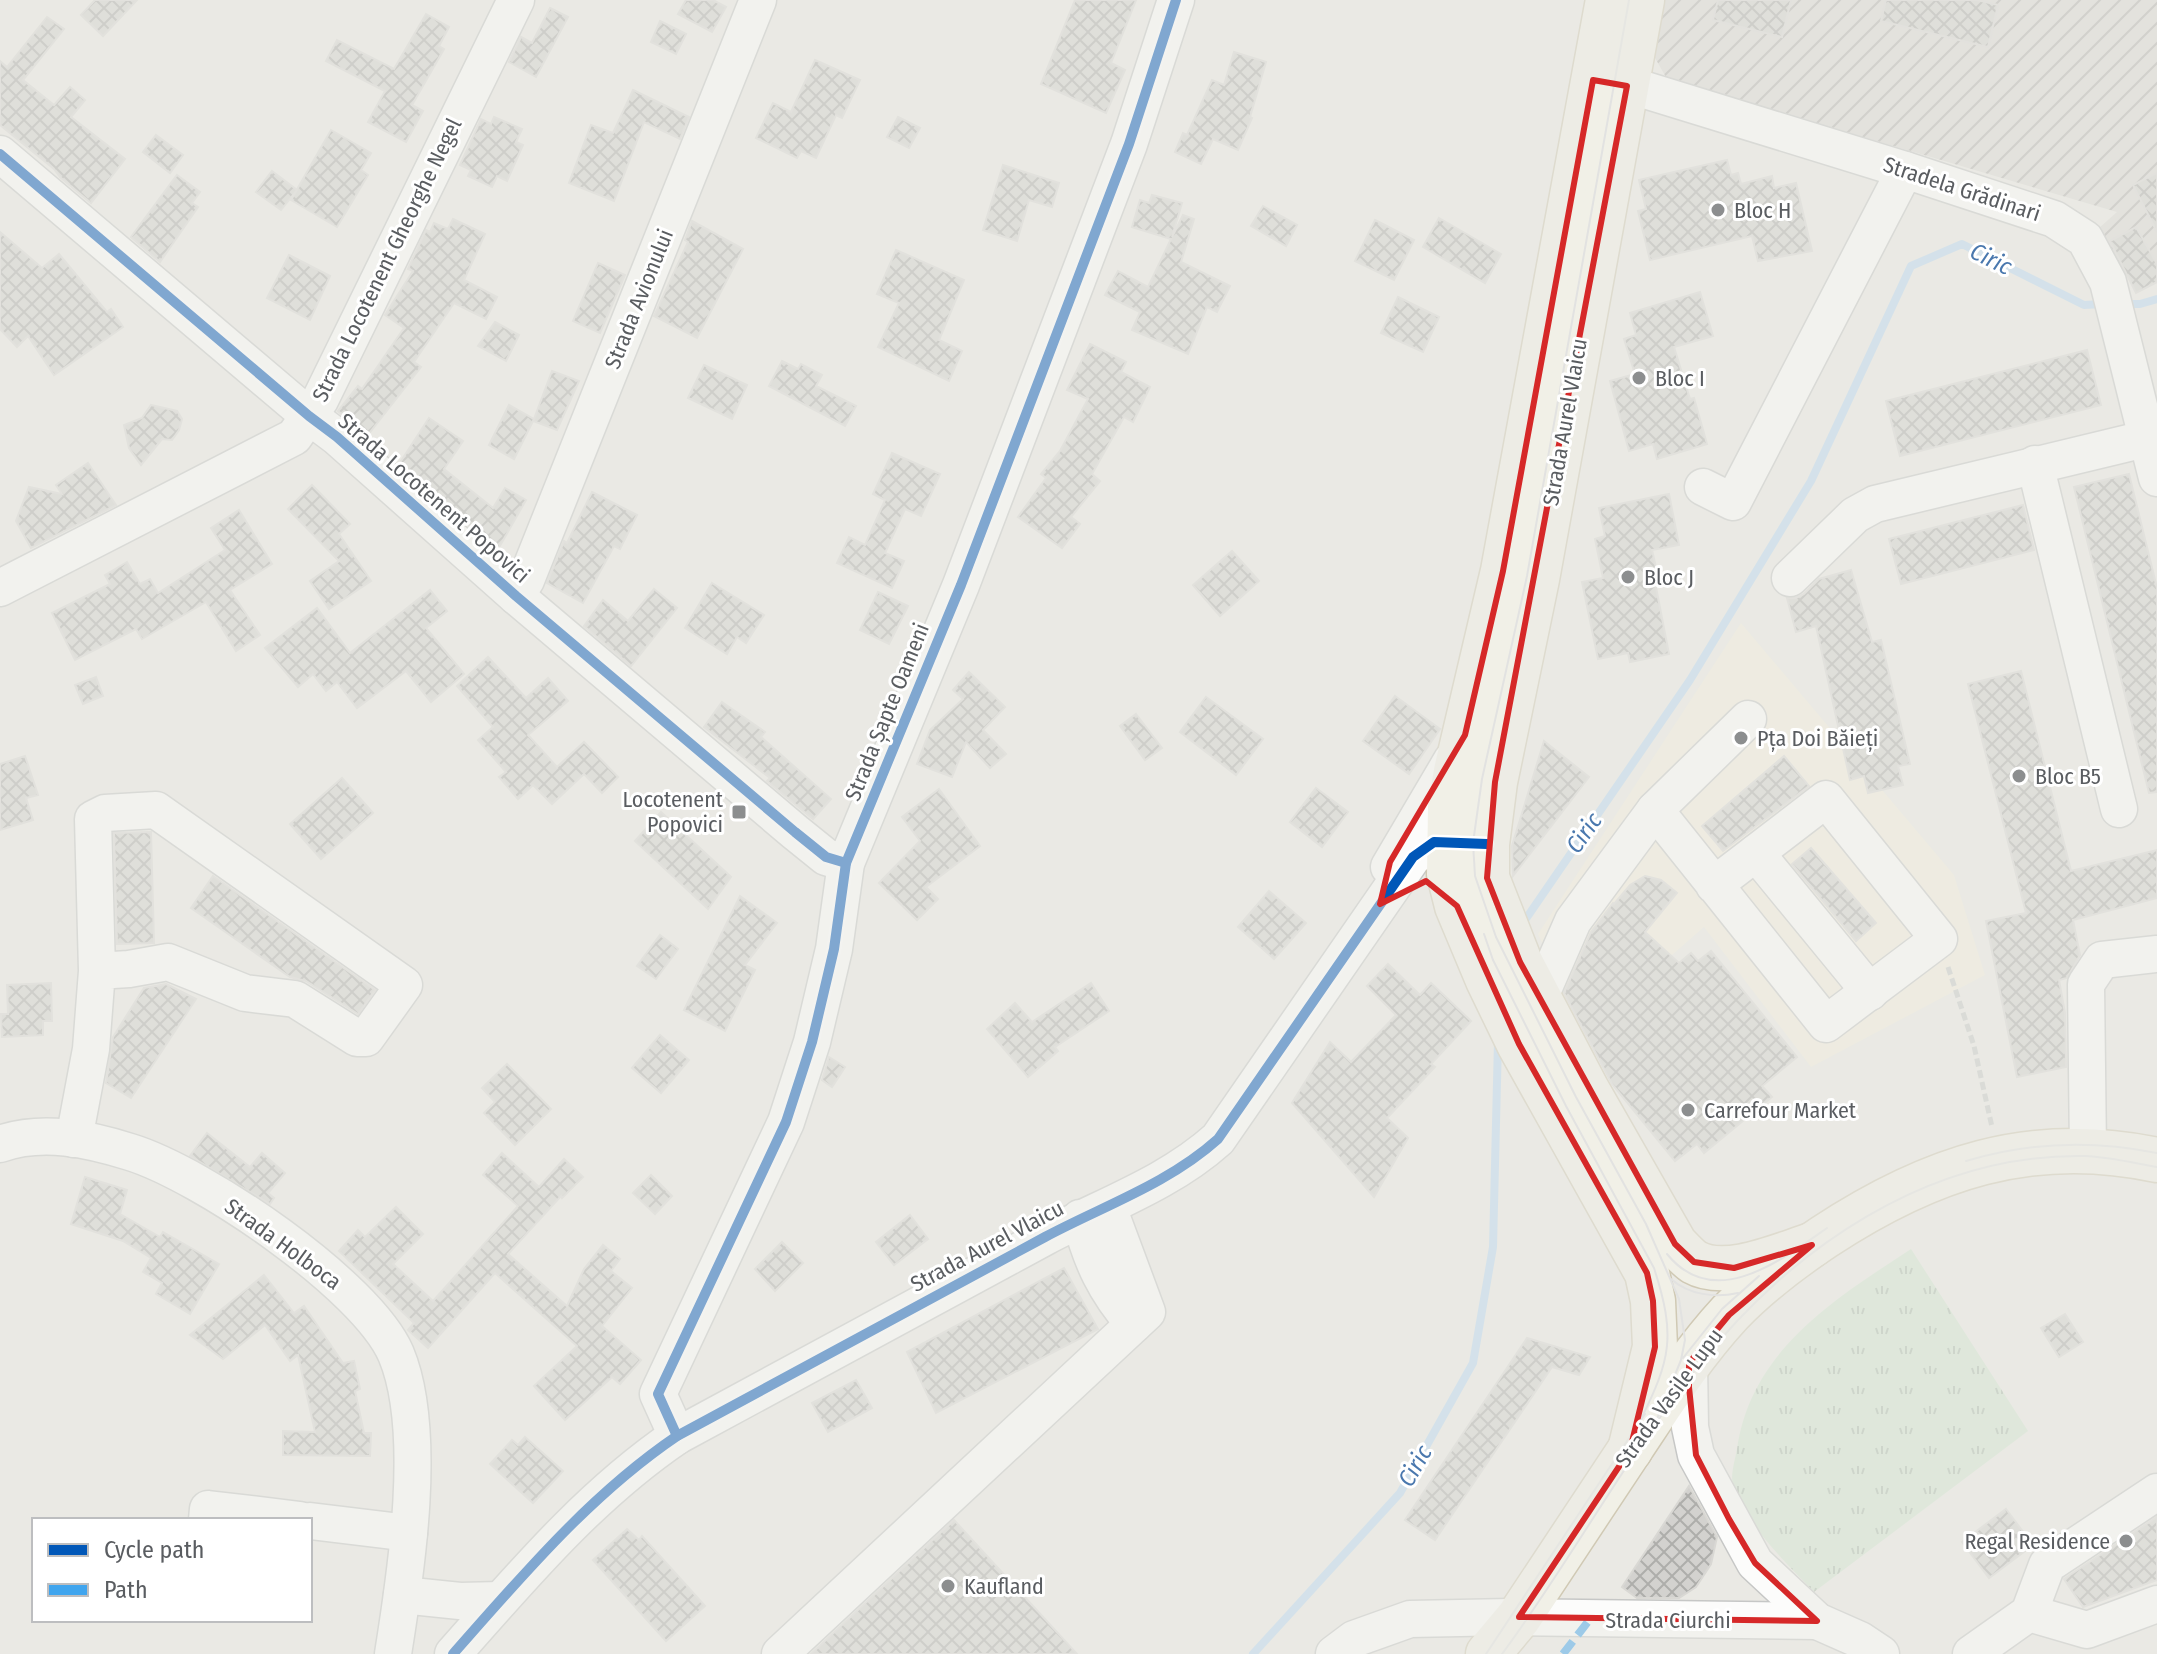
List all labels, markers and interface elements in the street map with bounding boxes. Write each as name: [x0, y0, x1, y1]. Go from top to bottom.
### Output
street label: Strada Locotenent Gheorghe Negel: [306, 114, 468, 406]
street label: Stradela Grădinari: [1880, 151, 2044, 227]
place label: Bloc H: [1734, 197, 1791, 224]
marker: Bloc H: [1709, 201, 1727, 219]
street label: Strada Avionului: [599, 225, 679, 373]
water label: Ciric: [1966, 237, 2017, 281]
street label: Strada Aurel Vlaicu: [1537, 336, 1593, 508]
place label: Bloc I: [1655, 365, 1705, 392]
marker: Bloc I: [1630, 369, 1648, 387]
street label: Strada Locotenent Popovici: [333, 407, 535, 589]
place label: Bloc J: [1644, 564, 1694, 591]
marker: Bloc J: [1619, 568, 1637, 586]
street label: Strada Șapte Oameni: [839, 619, 935, 805]
place label: Pța Doi Băieți: [1757, 725, 1878, 752]
marker: Pța Doi Băieți: [1732, 729, 1750, 747]
place label: Bloc B5: [2035, 763, 2101, 790]
marker: Bloc B5: [2010, 767, 2028, 785]
place label: Locotenent Popovici: [623, 786, 724, 838]
marker: Locotenent Popovici: [730, 803, 748, 821]
water label: Ciric: [1560, 807, 1608, 859]
place label: Carrefour Market: [1704, 1097, 1857, 1124]
marker: Carrefour Market: [1679, 1101, 1697, 1119]
street label: Strada Holboca: [219, 1193, 347, 1295]
street label: Strada Aurel Vlaicu: [906, 1194, 1068, 1298]
street label: Strada Vasile Lupu: [1609, 1323, 1729, 1473]
water label: Ciric: [1392, 1440, 1438, 1492]
legend: [32, 1518, 312, 1622]
place label: Regal Residence: [1964, 1528, 2110, 1555]
marker: Regal Residence: [2117, 1532, 2135, 1550]
text: Cycle path: [104, 1536, 204, 1564]
place label: Kaufland: [964, 1573, 1044, 1600]
text: Path: [104, 1576, 148, 1604]
marker: Kaufland: [939, 1577, 957, 1595]
street label: Strada Ciurchi: [1605, 1607, 1731, 1634]

